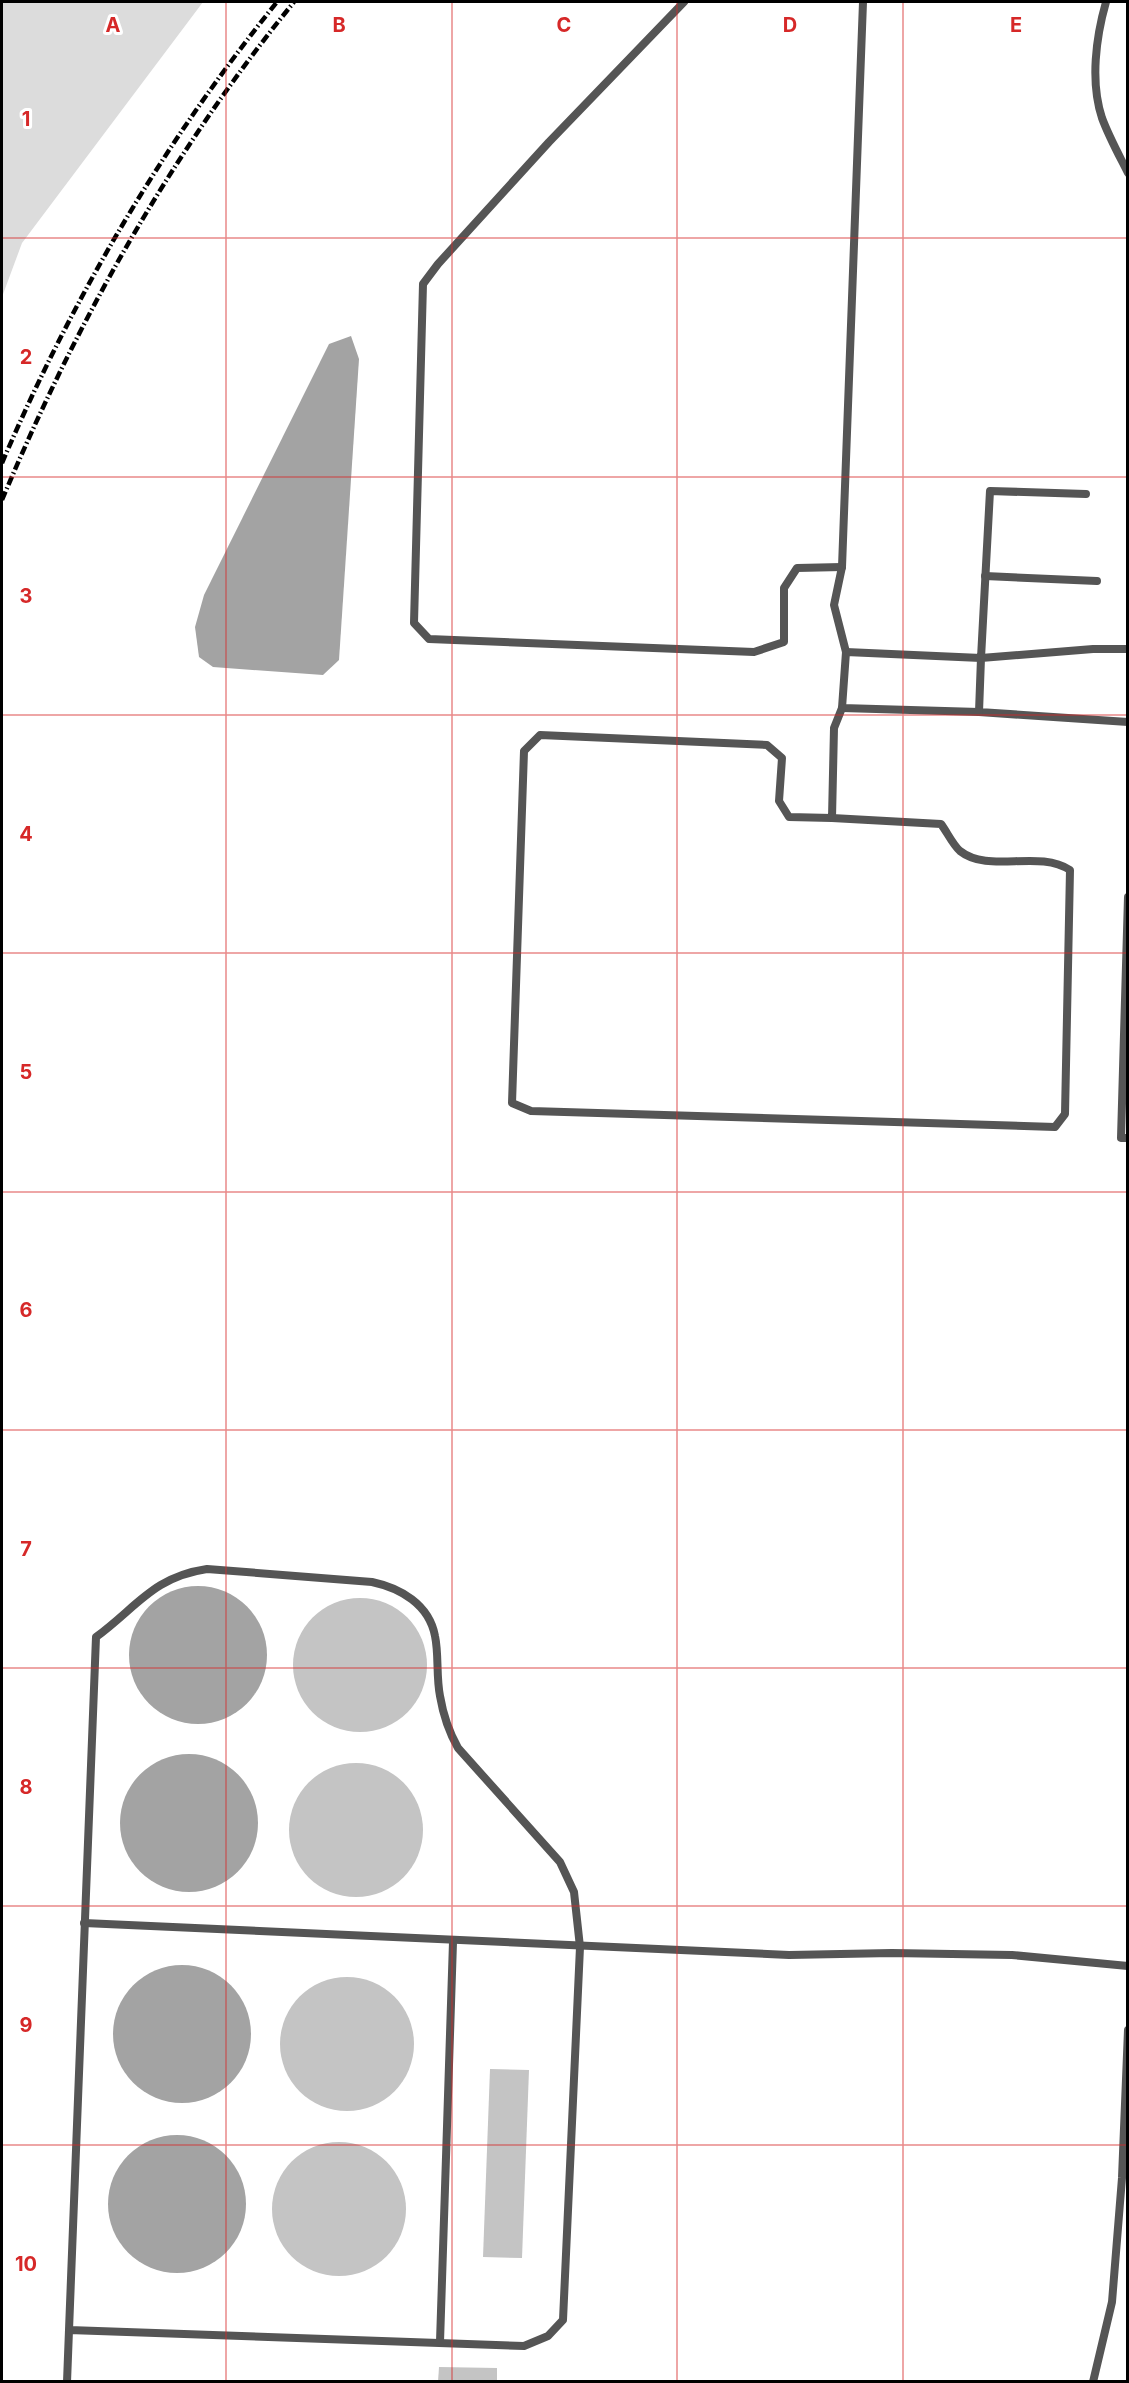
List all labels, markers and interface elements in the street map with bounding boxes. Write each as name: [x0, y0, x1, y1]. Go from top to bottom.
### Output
text: A: [106, 13, 121, 37]
text: B: [332, 13, 346, 37]
text: C: [557, 13, 571, 37]
text: D: [783, 13, 797, 37]
text: E: [1010, 13, 1022, 37]
text: 1: [22, 107, 30, 131]
text: 2: [20, 345, 32, 369]
text: 3: [20, 584, 32, 608]
text: 4: [19, 822, 33, 846]
text: 5: [20, 1060, 32, 1084]
text: 6: [20, 1298, 33, 1322]
text: 7: [20, 1537, 32, 1561]
text: 8: [19, 1775, 33, 1799]
text: 9: [20, 2013, 33, 2037]
text: 10: [15, 2252, 37, 2276]

